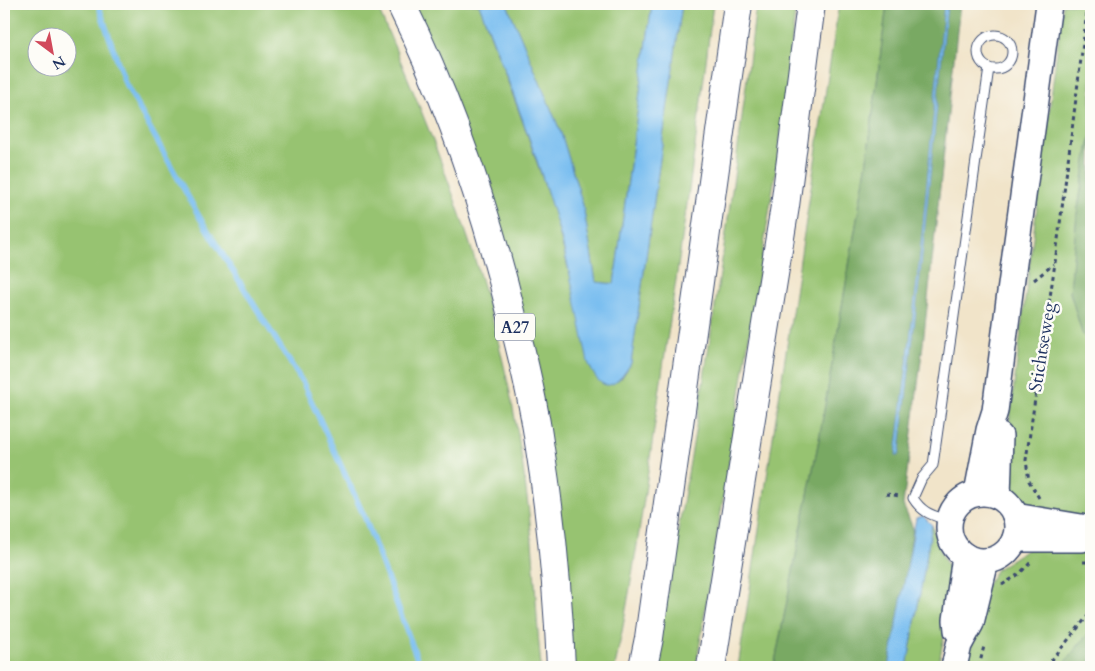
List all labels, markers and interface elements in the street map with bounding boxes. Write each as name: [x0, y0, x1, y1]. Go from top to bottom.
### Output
north arrow: [28, 28, 78, 78]
text: N: [48, 51, 69, 74]
street label: Stichtseweg: [1023, 300, 1062, 394]
road number: A27: [495, 314, 535, 341]

